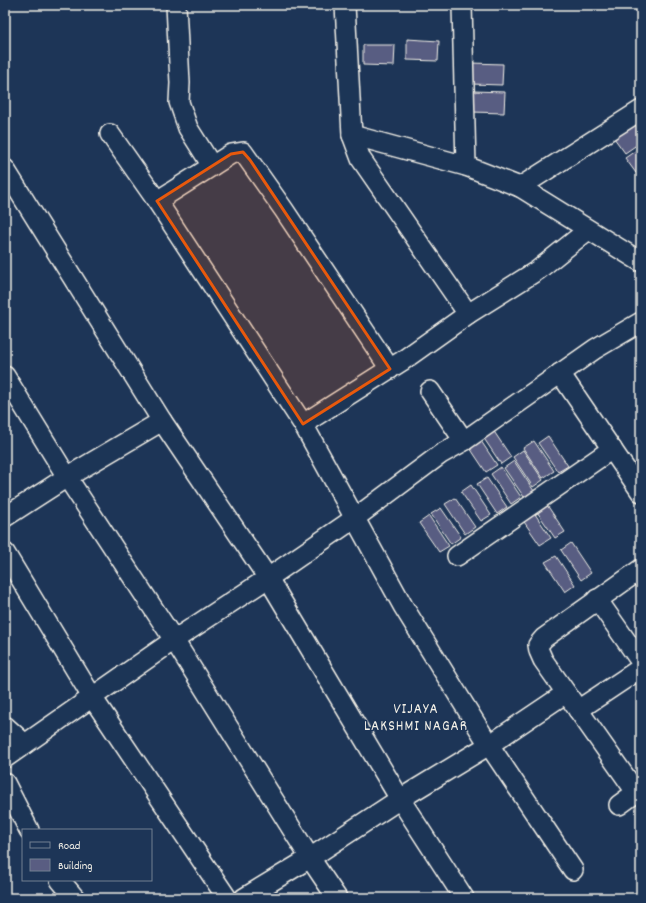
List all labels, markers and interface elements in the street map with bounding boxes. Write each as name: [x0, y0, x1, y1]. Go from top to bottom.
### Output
district label: VIJAYA LAKSHMI NAGAR: [364, 699, 468, 738]
legend: [22, 829, 152, 881]
text: Road: [58, 838, 80, 855]
text: Building: [58, 858, 93, 875]

